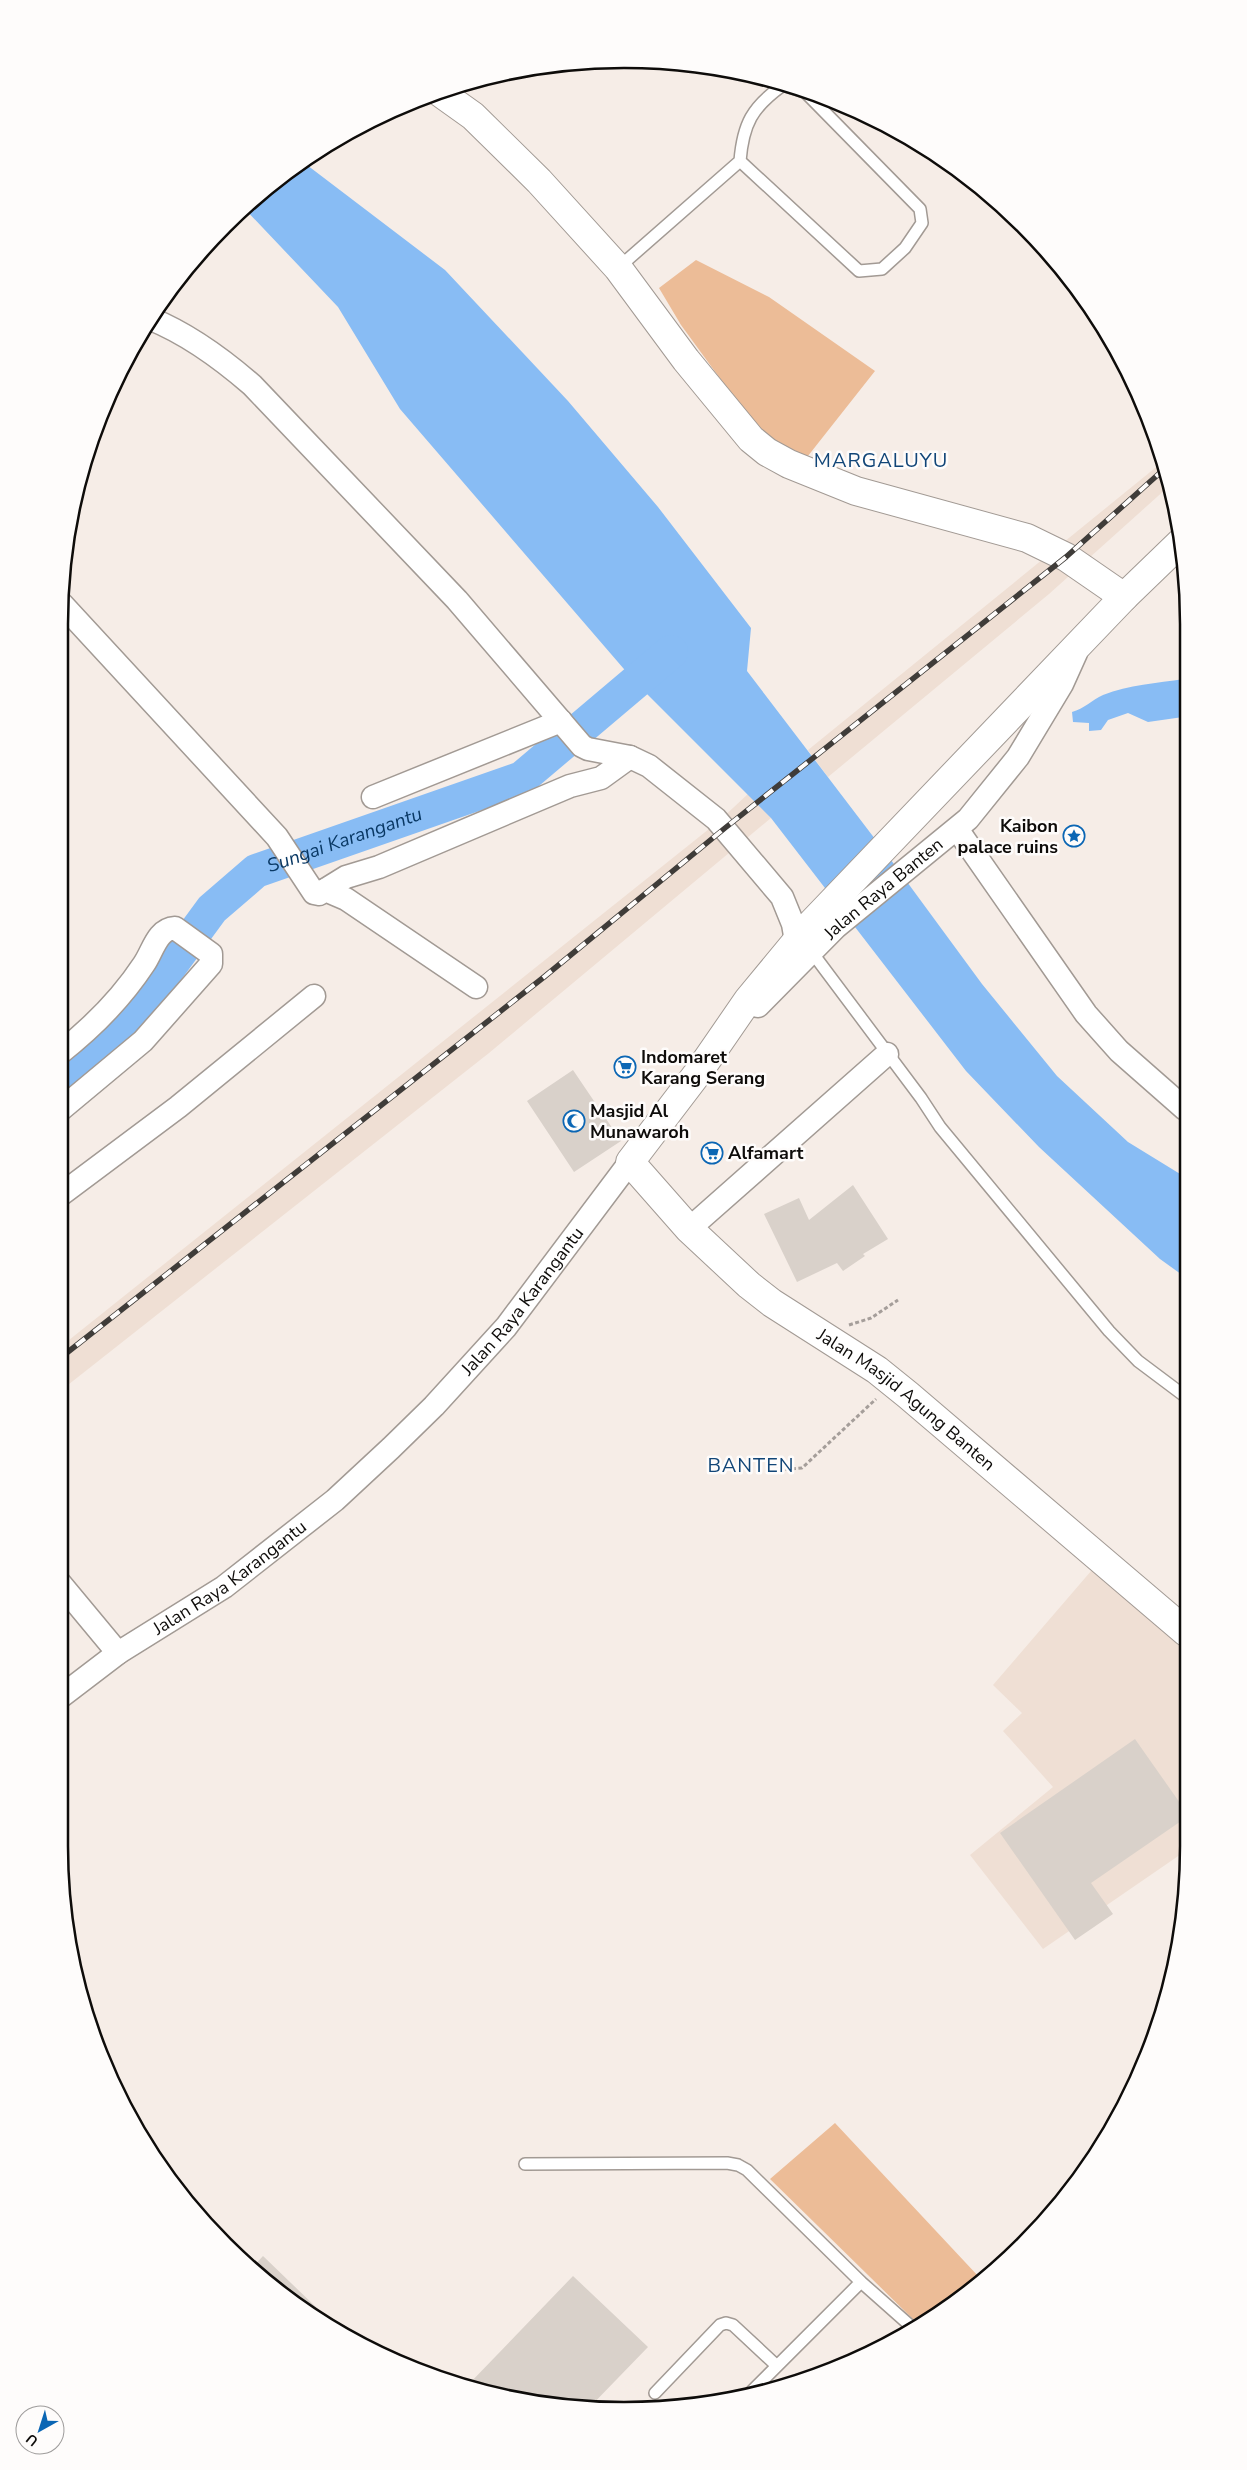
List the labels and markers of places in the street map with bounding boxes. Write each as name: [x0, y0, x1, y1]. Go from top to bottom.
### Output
place label: Kaibon palace ruins: [957, 814, 1058, 859]
place icon: Kaibon palace ruins: [1062, 824, 1086, 848]
place label: Indomaret Karang Serang: [641, 1045, 765, 1090]
supermarket icon: Indomaret Karang Serang: [613, 1055, 637, 1079]
place label: Masjid Al Munawaroh: [590, 1099, 689, 1144]
mosque icon: Masjid Al Munawaroh: [562, 1109, 586, 1133]
supermarket icon: Alfamart: [700, 1141, 724, 1165]
place label: Alfamart: [728, 1141, 803, 1165]

